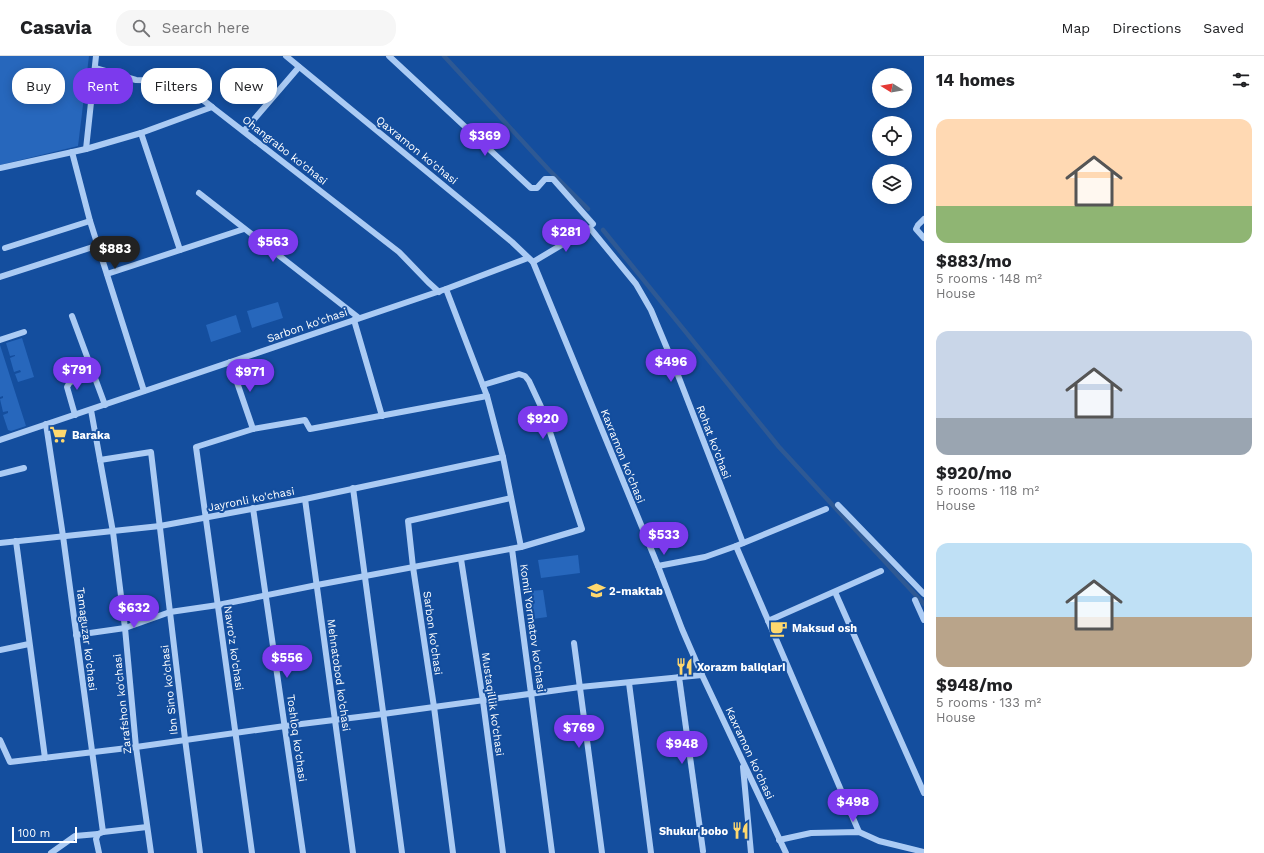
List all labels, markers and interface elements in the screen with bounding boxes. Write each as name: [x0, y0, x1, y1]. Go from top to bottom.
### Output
search box: [116, 10, 396, 46]
text: Casavia: [20, 16, 92, 39]
icon: search: [130, 17, 152, 39]
text: Search here: [162, 19, 250, 37]
text: Map: [1062, 20, 1090, 36]
text: Directions: [1112, 20, 1181, 36]
text: Saved: [1203, 20, 1244, 36]
chip: Buy: [12, 68, 65, 104]
chip: Rent: [73, 68, 133, 104]
chip: Filters: [141, 68, 212, 104]
chip: New: [220, 68, 277, 104]
north arrow: [872, 68, 912, 108]
map controls: [872, 68, 912, 204]
icon: filters: [1230, 69, 1252, 91]
text: 14 homes: [936, 70, 1015, 90]
street label: Ohangrabo ko'chasi: [240, 113, 330, 188]
street label: Qaxramon ko'chasi: [373, 113, 460, 187]
button: locate: [872, 116, 912, 156]
pin: $369: [461, 123, 509, 157]
text: $369: [469, 128, 501, 143]
icon: home: [1058, 145, 1130, 217]
button: layers: [872, 164, 912, 204]
pin: $281: [542, 219, 590, 253]
text: $281: [551, 224, 581, 239]
pin: $563: [249, 229, 297, 263]
text: $563: [257, 234, 289, 249]
pin: $883: [91, 236, 139, 270]
text: $883: [99, 241, 131, 256]
text: $883/mo: [936, 251, 1012, 271]
text: 5 rooms · 148 m²: [936, 271, 1042, 286]
text: House: [936, 286, 976, 301]
street label: Sarbon ko'chasi: [265, 306, 349, 345]
pin: $496: [647, 349, 695, 383]
text: $496: [655, 354, 687, 369]
pin: $791: [53, 357, 101, 391]
icon: home: [1058, 357, 1130, 429]
pin: $971: [226, 359, 274, 393]
text: $791: [62, 362, 92, 377]
text: $971: [235, 364, 265, 379]
street label: Rohat ko'chasi: [694, 404, 734, 481]
pin: $920: [519, 406, 567, 440]
street label: Kaxramon ko'chasi: [598, 407, 647, 505]
text: $920: [527, 411, 559, 426]
supermarket icon: Baraka: [49, 425, 69, 445]
place label: Baraka: [72, 429, 111, 442]
text: $920/mo: [936, 463, 1012, 483]
text: 5 rooms · 118 m²: [936, 483, 1039, 498]
street label: Jayronli ko'chasi: [207, 485, 296, 514]
text: House: [936, 498, 976, 513]
pin: $533: [640, 522, 688, 556]
text: $533: [648, 527, 680, 542]
street label: Komil Yormatov ko'chasi: [517, 563, 548, 693]
icon: home: [1058, 569, 1130, 641]
school or university icon: 2-maktab: [586, 581, 606, 601]
place label: 2-maktab: [609, 585, 663, 598]
street label: Tamaguzar ko'chasi: [74, 587, 99, 691]
street label: Sarbon ko'chasi: [420, 590, 445, 676]
pin: $632: [110, 595, 158, 629]
text: $632: [118, 600, 150, 615]
street label: Navro'z ko'chasi: [221, 605, 246, 691]
street label: Mehnatobod ko'chasi: [324, 618, 353, 732]
cafe icon: Maksud osh: [769, 618, 789, 638]
place label: Maksud osh: [792, 622, 857, 635]
street label: Ibn Sino ko'chasi: [158, 644, 181, 736]
pin: $556: [263, 645, 311, 679]
text: $556: [271, 650, 303, 665]
street label: Mustaqillik ko'chasi: [479, 651, 506, 757]
street label: Zarafshon ko'chasi: [111, 653, 134, 755]
restaurant icon: Xorazm baliqlari: [674, 657, 694, 677]
place label: Xorazm baliqlari: [697, 661, 786, 674]
text: $948/mo: [936, 675, 1013, 695]
street label: Toshloq ko'chasi: [284, 694, 309, 783]
text: 5 rooms · 133 m²: [936, 695, 1041, 710]
street label: Kaxramon ko'chasi: [723, 705, 777, 801]
text: House: [936, 710, 976, 725]
pin: $769: [555, 715, 603, 749]
text: $769: [563, 720, 595, 735]
pin: $948: [658, 731, 706, 765]
text: $948: [666, 736, 698, 751]
pin: $498: [829, 789, 877, 823]
text: $498: [837, 794, 869, 809]
restaurant icon: Shukur bobo: [731, 821, 751, 841]
scale bar: [12, 825, 77, 844]
place label: Shukur bobo: [659, 825, 728, 838]
text: 100 m: [18, 827, 50, 840]

